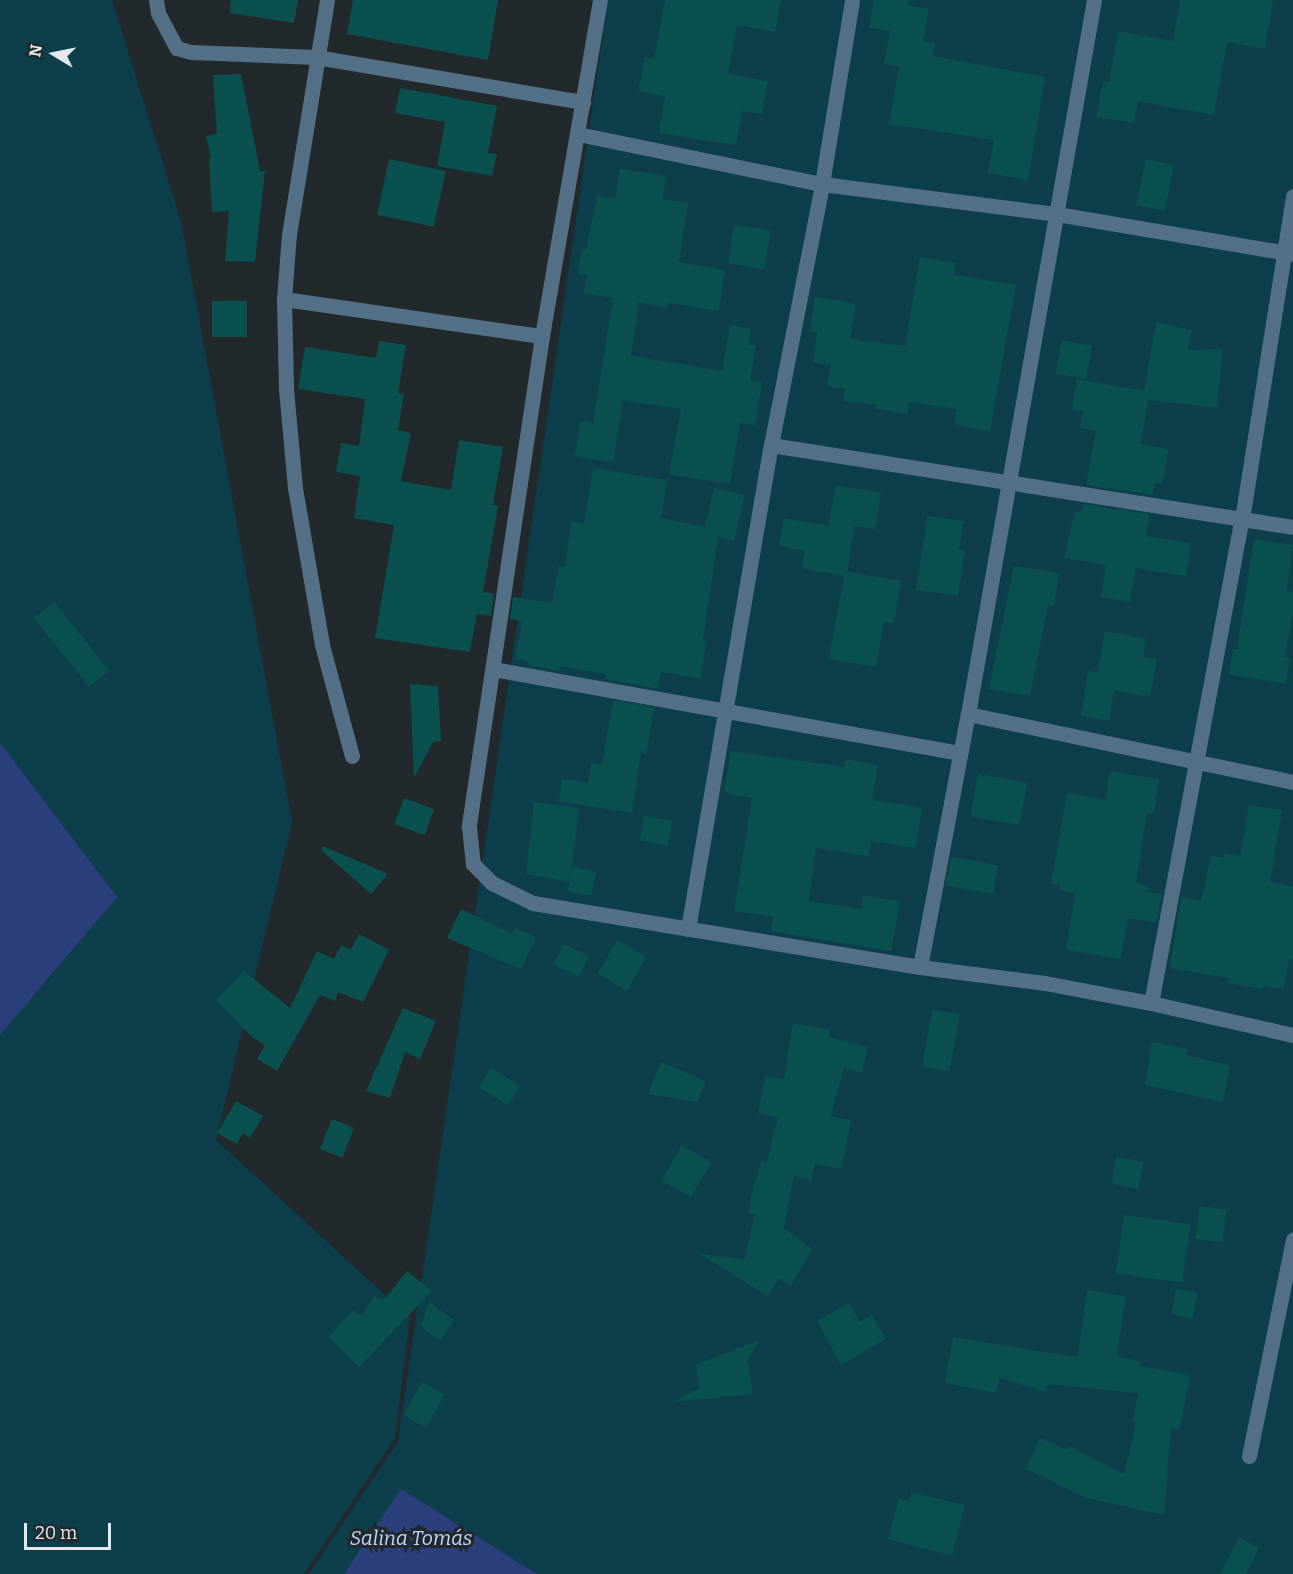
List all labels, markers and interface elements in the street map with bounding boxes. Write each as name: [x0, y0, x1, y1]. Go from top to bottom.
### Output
north arrow: [24, 24, 84, 84]
text: N: [25, 43, 46, 59]
scale bar: [27, 1511, 114, 1549]
text: 20 m: [35, 1522, 77, 1544]
water label: Salina Tomás: [350, 1526, 472, 1550]

